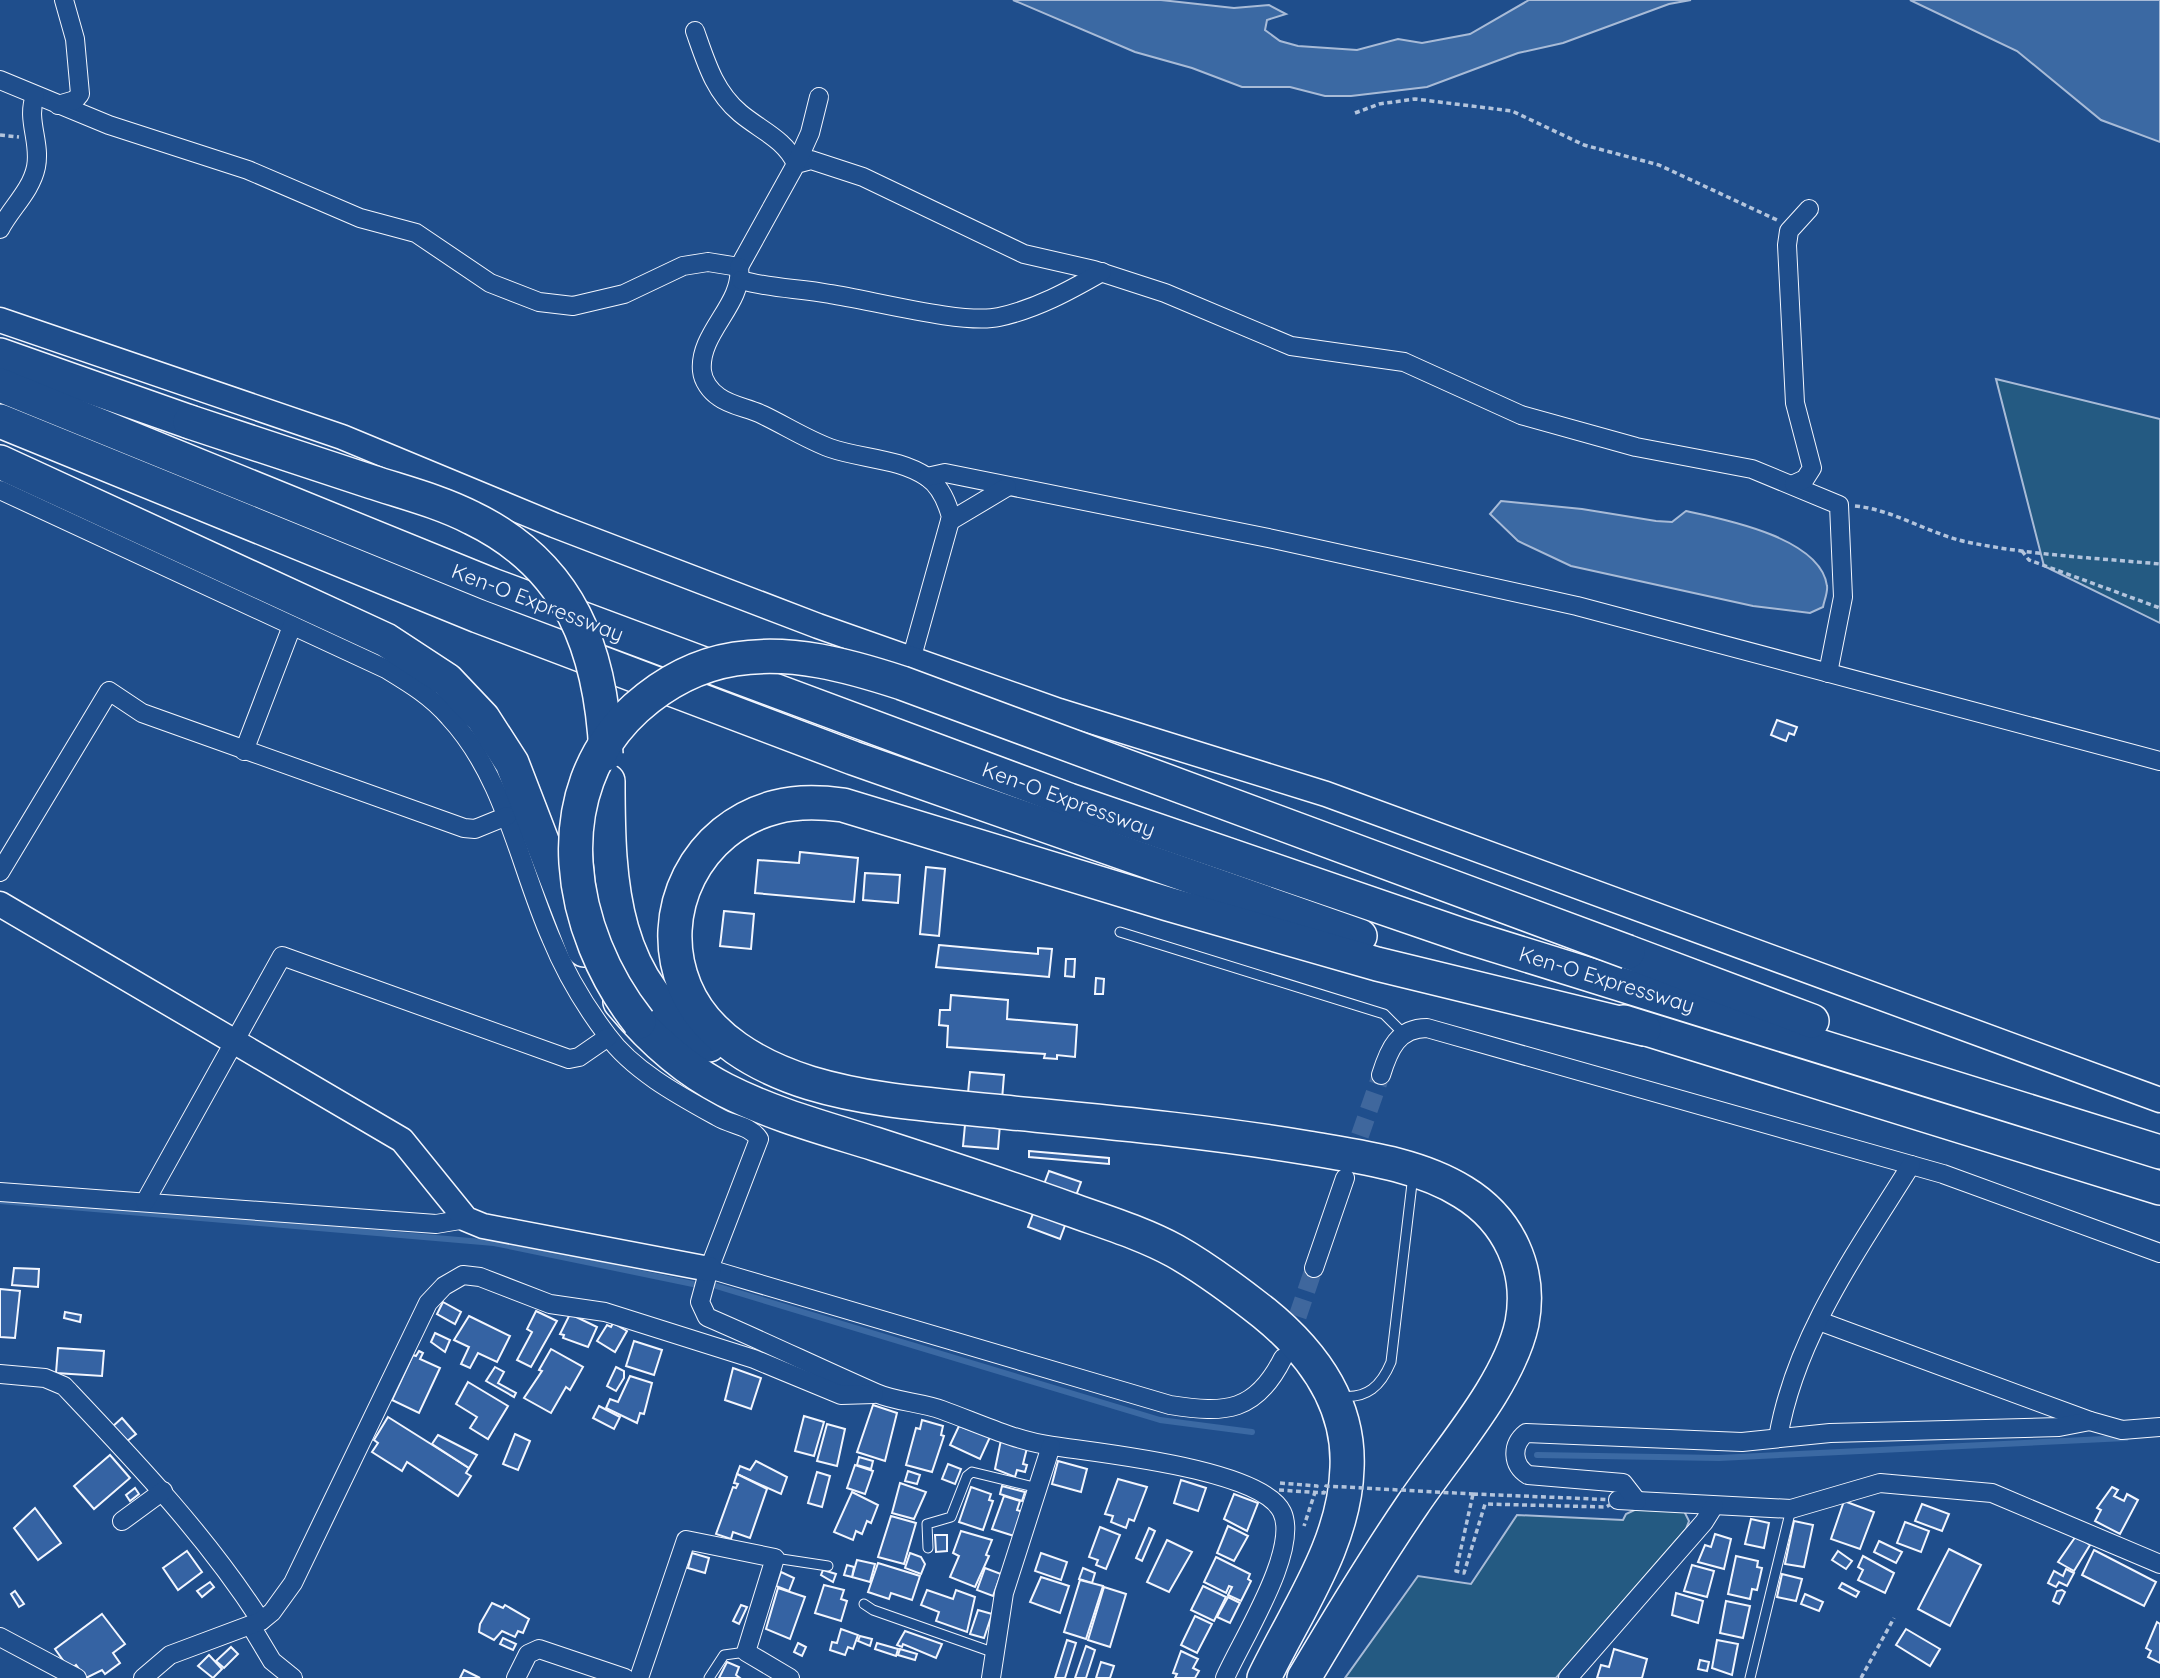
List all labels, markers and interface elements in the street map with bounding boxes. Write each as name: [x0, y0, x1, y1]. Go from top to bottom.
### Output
street label: Ken-O Expressway: [448, 557, 628, 647]
street label: Ken-O Expressway: [979, 756, 1159, 842]
street label: Ken-O Expressway: [1516, 940, 1698, 1018]

